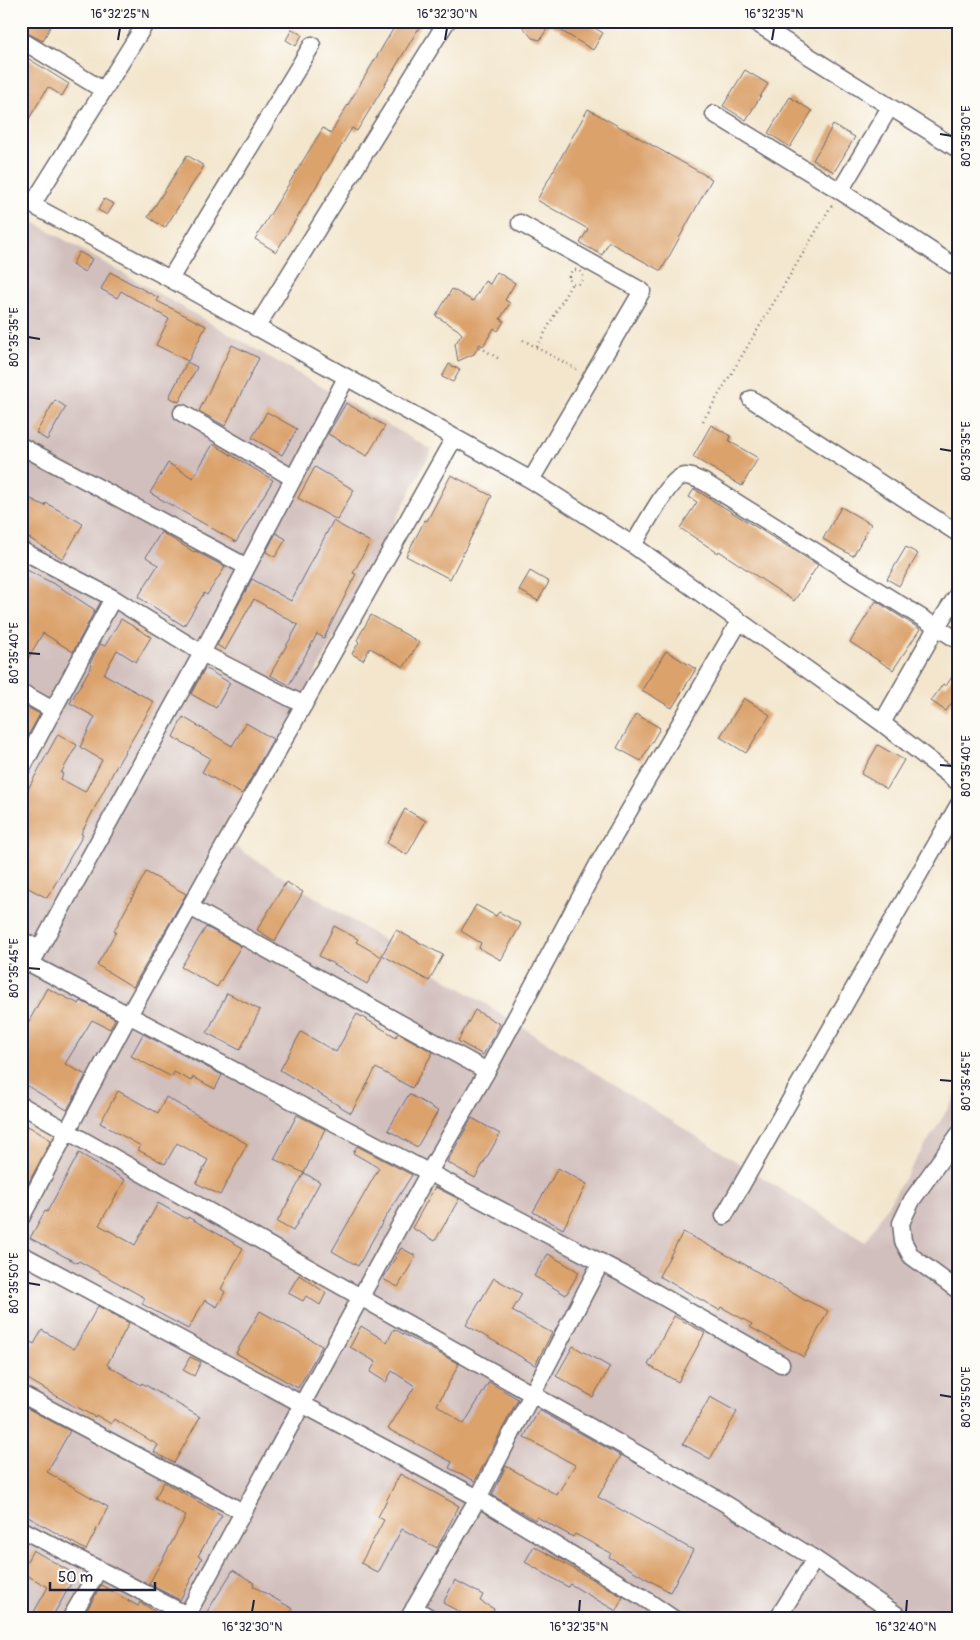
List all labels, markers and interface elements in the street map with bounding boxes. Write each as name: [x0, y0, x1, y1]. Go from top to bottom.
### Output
text: 16°32'25"N: [91, 7, 149, 22]
text: 16°32'30"N: [417, 7, 477, 22]
text: 16°32'35"N: [745, 7, 803, 22]
text: 80°35'30"E: [959, 105, 974, 167]
text: 80°35'35"E: [7, 307, 22, 367]
text: 80°35'35"E: [959, 421, 974, 481]
text: 80°35'40"E: [7, 622, 22, 684]
text: 80°35'40"E: [959, 735, 974, 797]
text: 80°35'45"E: [7, 938, 22, 998]
text: 80°35'45"E: [959, 1051, 974, 1111]
text: 80°35'50"E: [7, 1253, 22, 1313]
text: 80°35'50"E: [959, 1367, 974, 1427]
scale bar: [50, 1560, 155, 1592]
text: 50 m: [58, 1568, 93, 1587]
text: 16°32'30"N: [222, 1620, 282, 1635]
text: 16°32'35"N: [550, 1620, 608, 1635]
text: 16°32'40"N: [876, 1620, 936, 1635]

